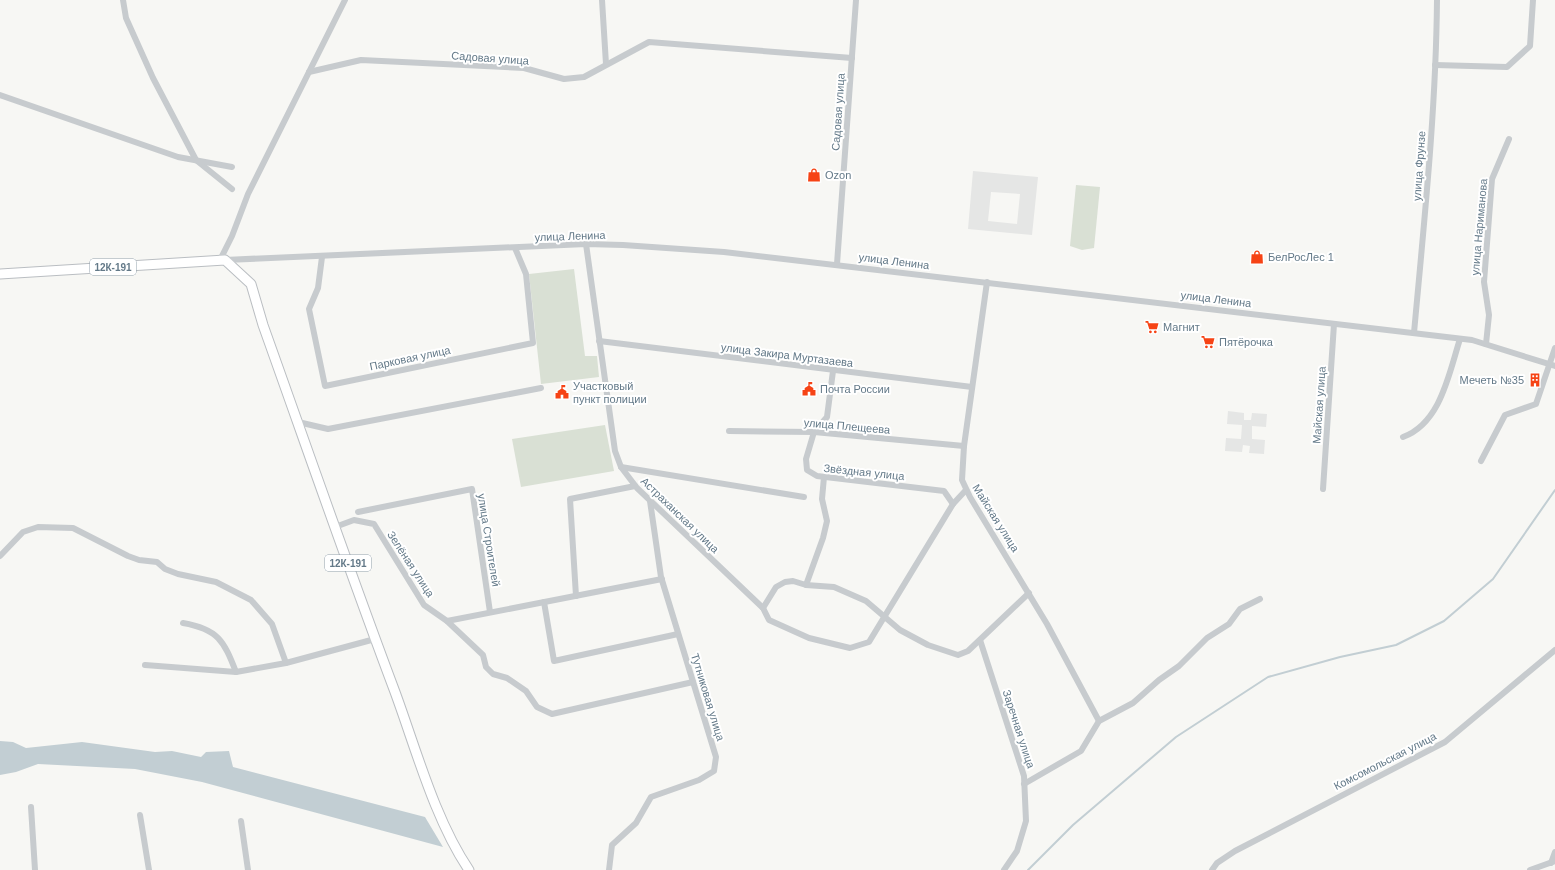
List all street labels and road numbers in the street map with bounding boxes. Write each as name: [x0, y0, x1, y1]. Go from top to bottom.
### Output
street label: Садовая улица: [451, 49, 530, 67]
street label: Садовая улица: [829, 72, 847, 151]
street label: улица Фрунзе: [1411, 131, 1427, 201]
street label: улица Нариманова: [1469, 177, 1489, 276]
street label: улица Ленина: [534, 229, 607, 243]
street label: улица Ленина: [858, 251, 931, 271]
road number: 12К-191: [90, 259, 136, 275]
street label: улица Ленина: [1180, 289, 1253, 309]
street label: улица Закира Муртазаева: [720, 341, 855, 369]
street label: Парковая улица: [369, 343, 452, 372]
street label: Майская улица: [1310, 365, 1328, 444]
street label: улица Плещеева: [803, 416, 892, 436]
street label: Звёздная улица: [823, 462, 906, 482]
street label: Астраханская улица: [639, 475, 722, 556]
street label: Майская улица: [970, 482, 1022, 555]
street label: улица Строителей: [476, 493, 502, 587]
street label: Зелёная улица: [385, 529, 437, 600]
road number: 12К-191: [325, 555, 371, 571]
street label: Тутниковая улица: [689, 652, 727, 743]
street label: Заречная улица: [1001, 688, 1038, 771]
street label: Комсомольская улица: [1332, 730, 1439, 792]

